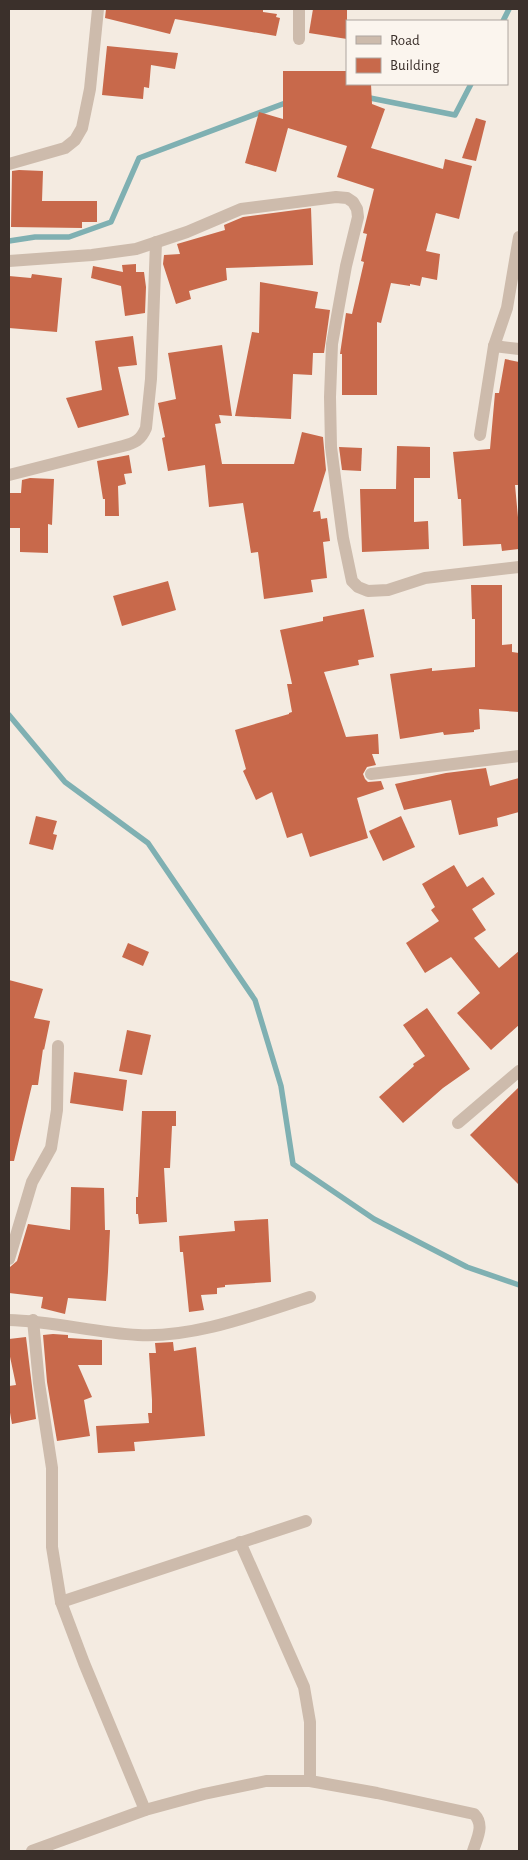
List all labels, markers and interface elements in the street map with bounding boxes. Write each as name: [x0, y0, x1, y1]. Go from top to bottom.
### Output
legend: [346, 20, 508, 85]
text: Road: [390, 33, 420, 48]
text: Building: [390, 58, 440, 73]

